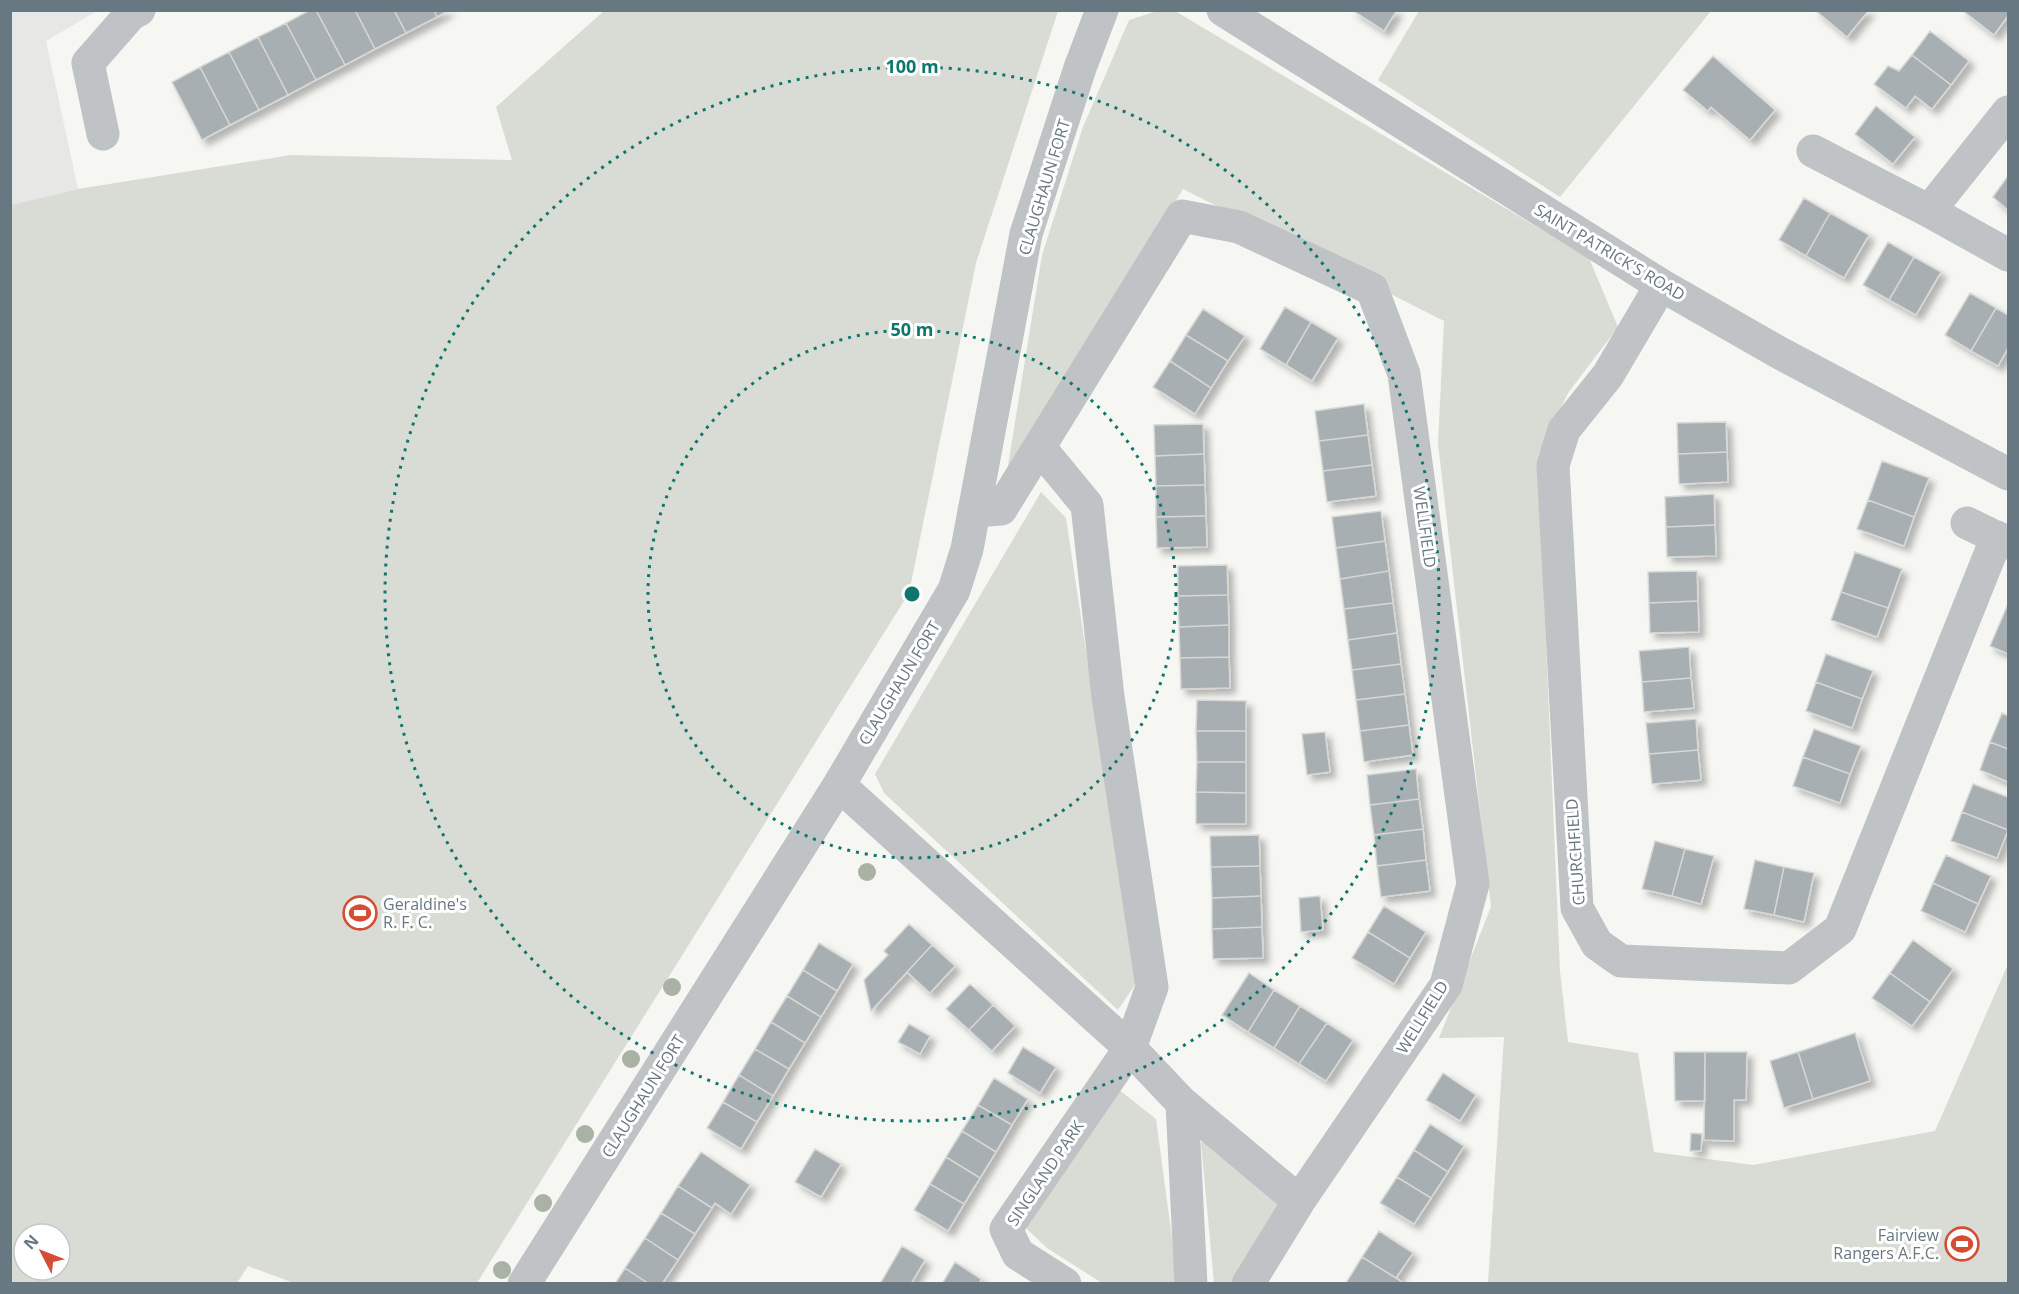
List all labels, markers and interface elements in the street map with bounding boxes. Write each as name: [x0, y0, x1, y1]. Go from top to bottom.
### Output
text: 100 m: [885, 54, 939, 78]
street label: CLAUGHAUN FORT: [1013, 116, 1075, 258]
street label: SAINT PATRICK'S ROAD: [1531, 198, 1689, 306]
text: 50 m: [891, 317, 933, 341]
street label: WELLFIELD: [1408, 485, 1442, 569]
centre of rings: [902, 584, 922, 604]
street label: CLAUGHAUN FORT: [853, 617, 945, 749]
street label: CHURCHFIELD: [1560, 798, 1590, 906]
place label: Geraldine's R. F. C.: [383, 893, 467, 933]
sports icon: Geraldine's R. F. C.: [342, 895, 378, 931]
street label: WELLFIELD: [1391, 976, 1453, 1058]
street label: CLAUGHAUN FORT: [596, 1030, 690, 1162]
street label: SINGLAND PARK: [1002, 1116, 1089, 1230]
north arrow: [12, 1222, 72, 1282]
place label: Fairview Rangers A.F.C.: [1833, 1224, 1940, 1264]
sports icon: Fairview Rangers A.F.C.: [1944, 1226, 1980, 1262]
text: N: [18, 1230, 43, 1254]

